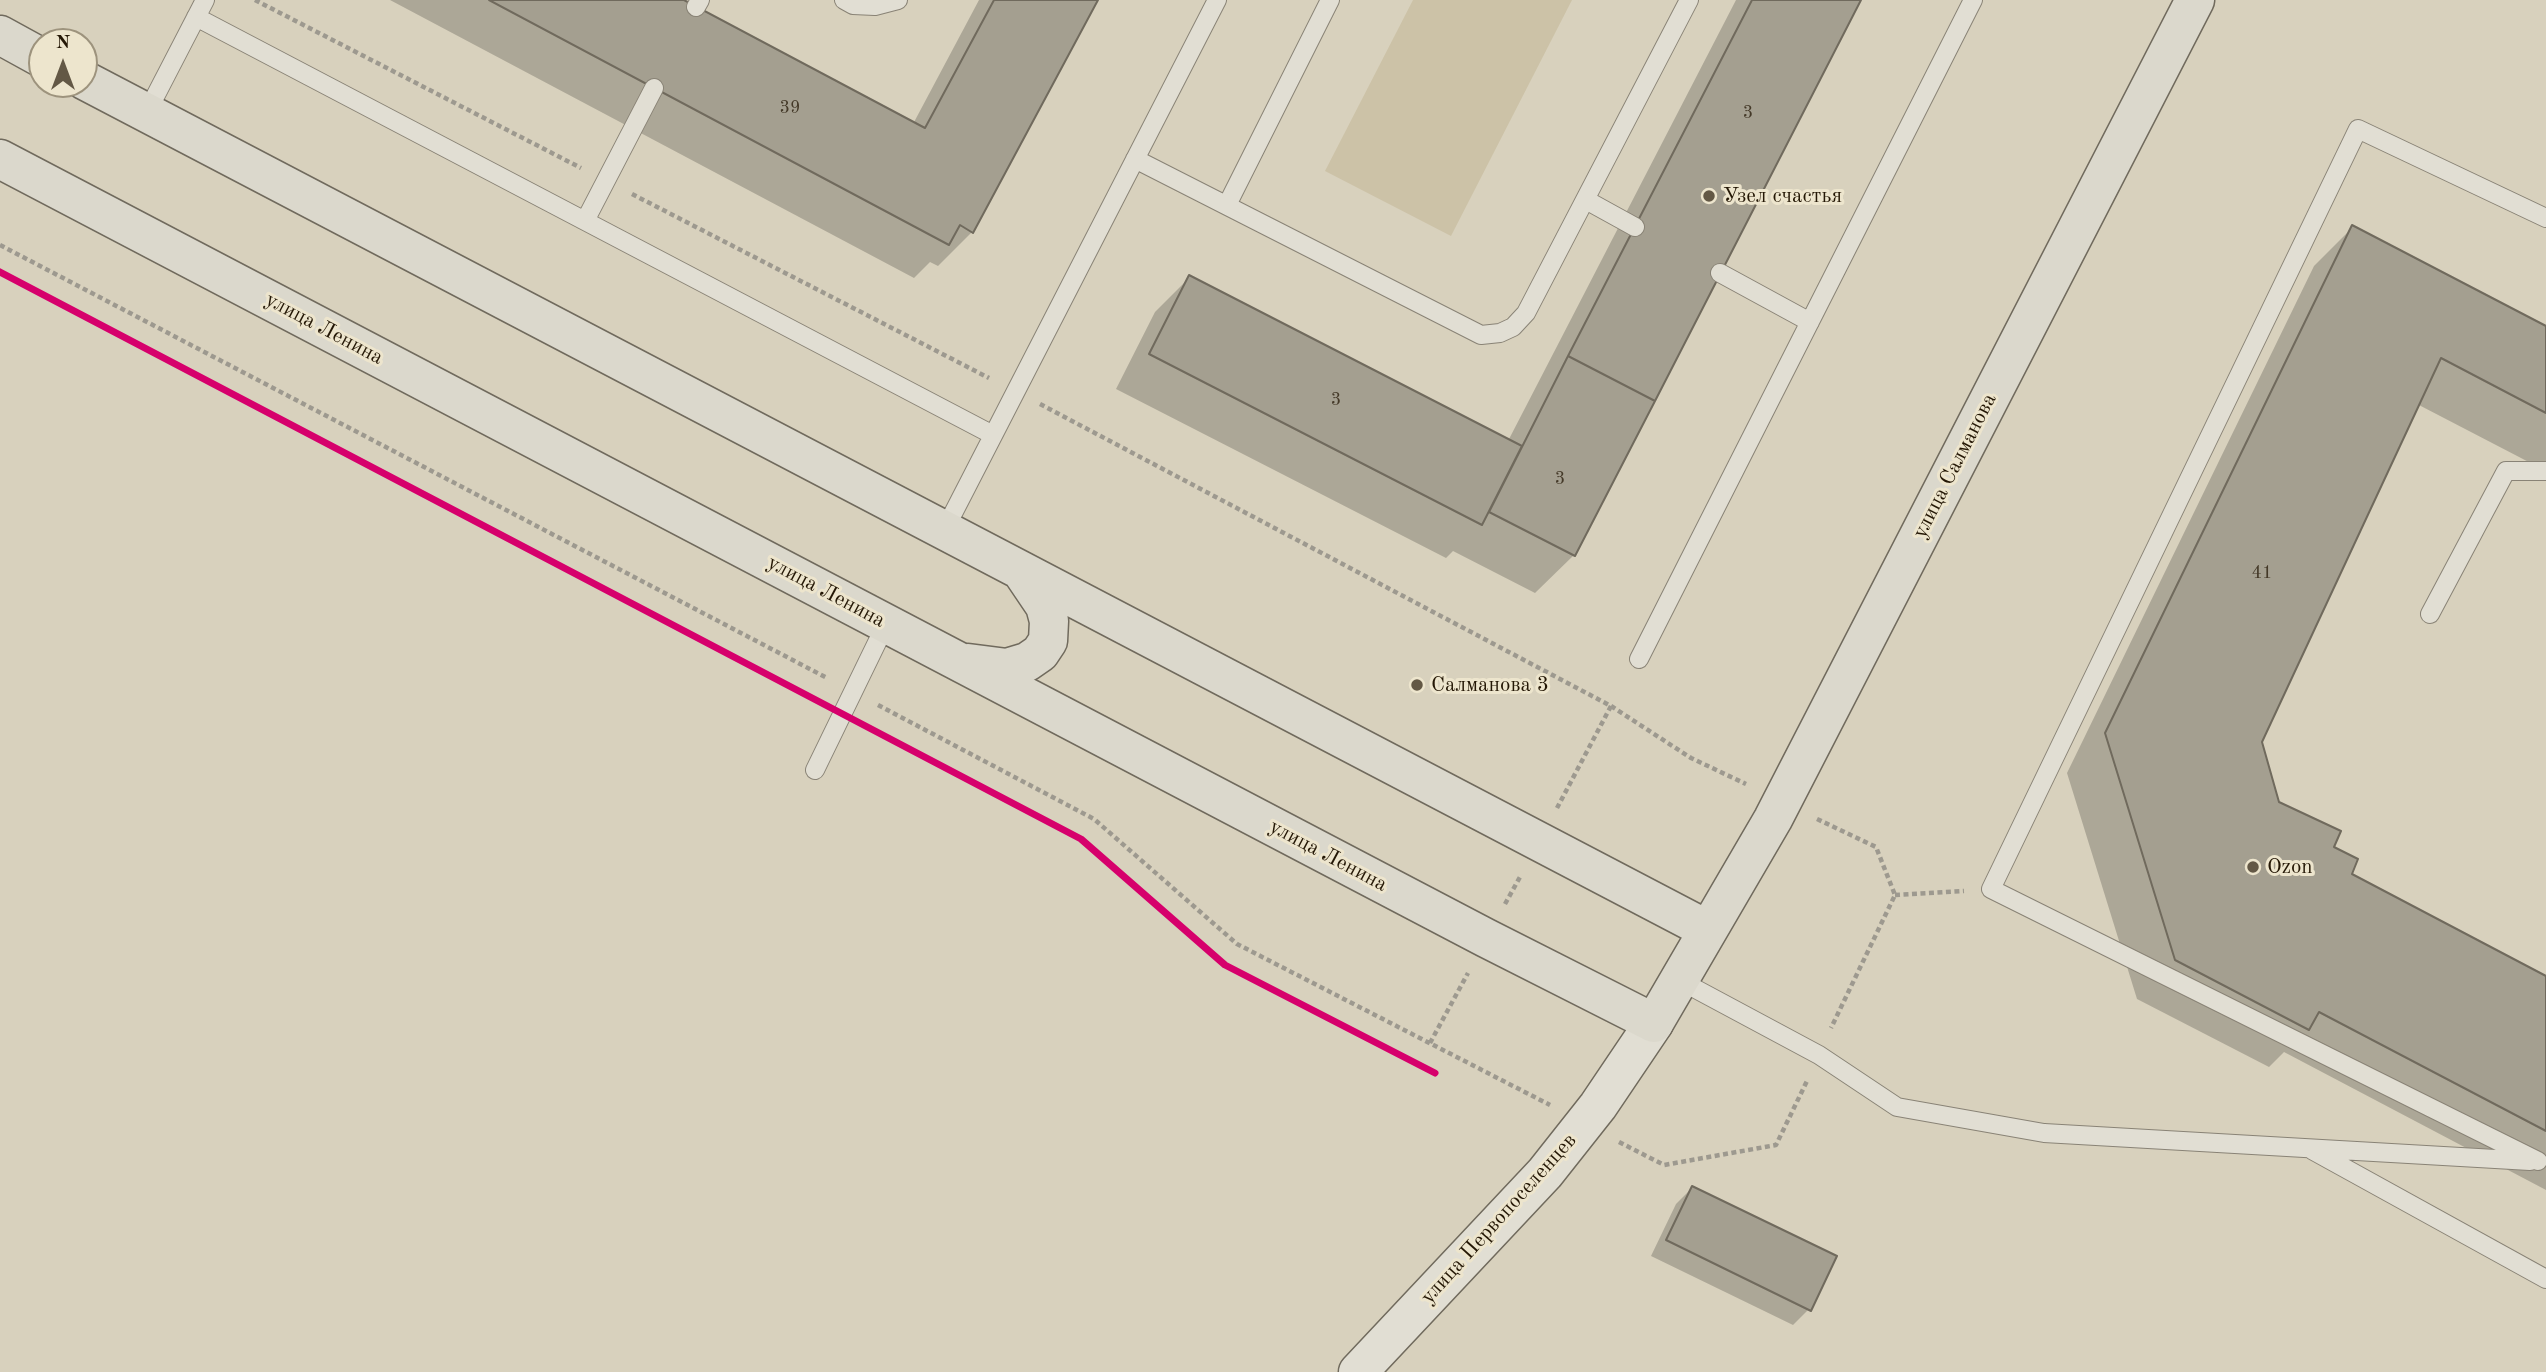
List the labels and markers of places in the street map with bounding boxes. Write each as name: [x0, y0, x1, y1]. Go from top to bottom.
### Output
place label: Узел счастья: [1723, 183, 1842, 209]
marker: Узел счастья: [1701, 188, 1717, 204]
place label: Салманова 3: [1431, 672, 1549, 698]
marker: Салманова 3: [1409, 677, 1425, 693]
place label: Ozon: [2267, 854, 2313, 880]
marker: Ozon: [2245, 859, 2261, 875]

